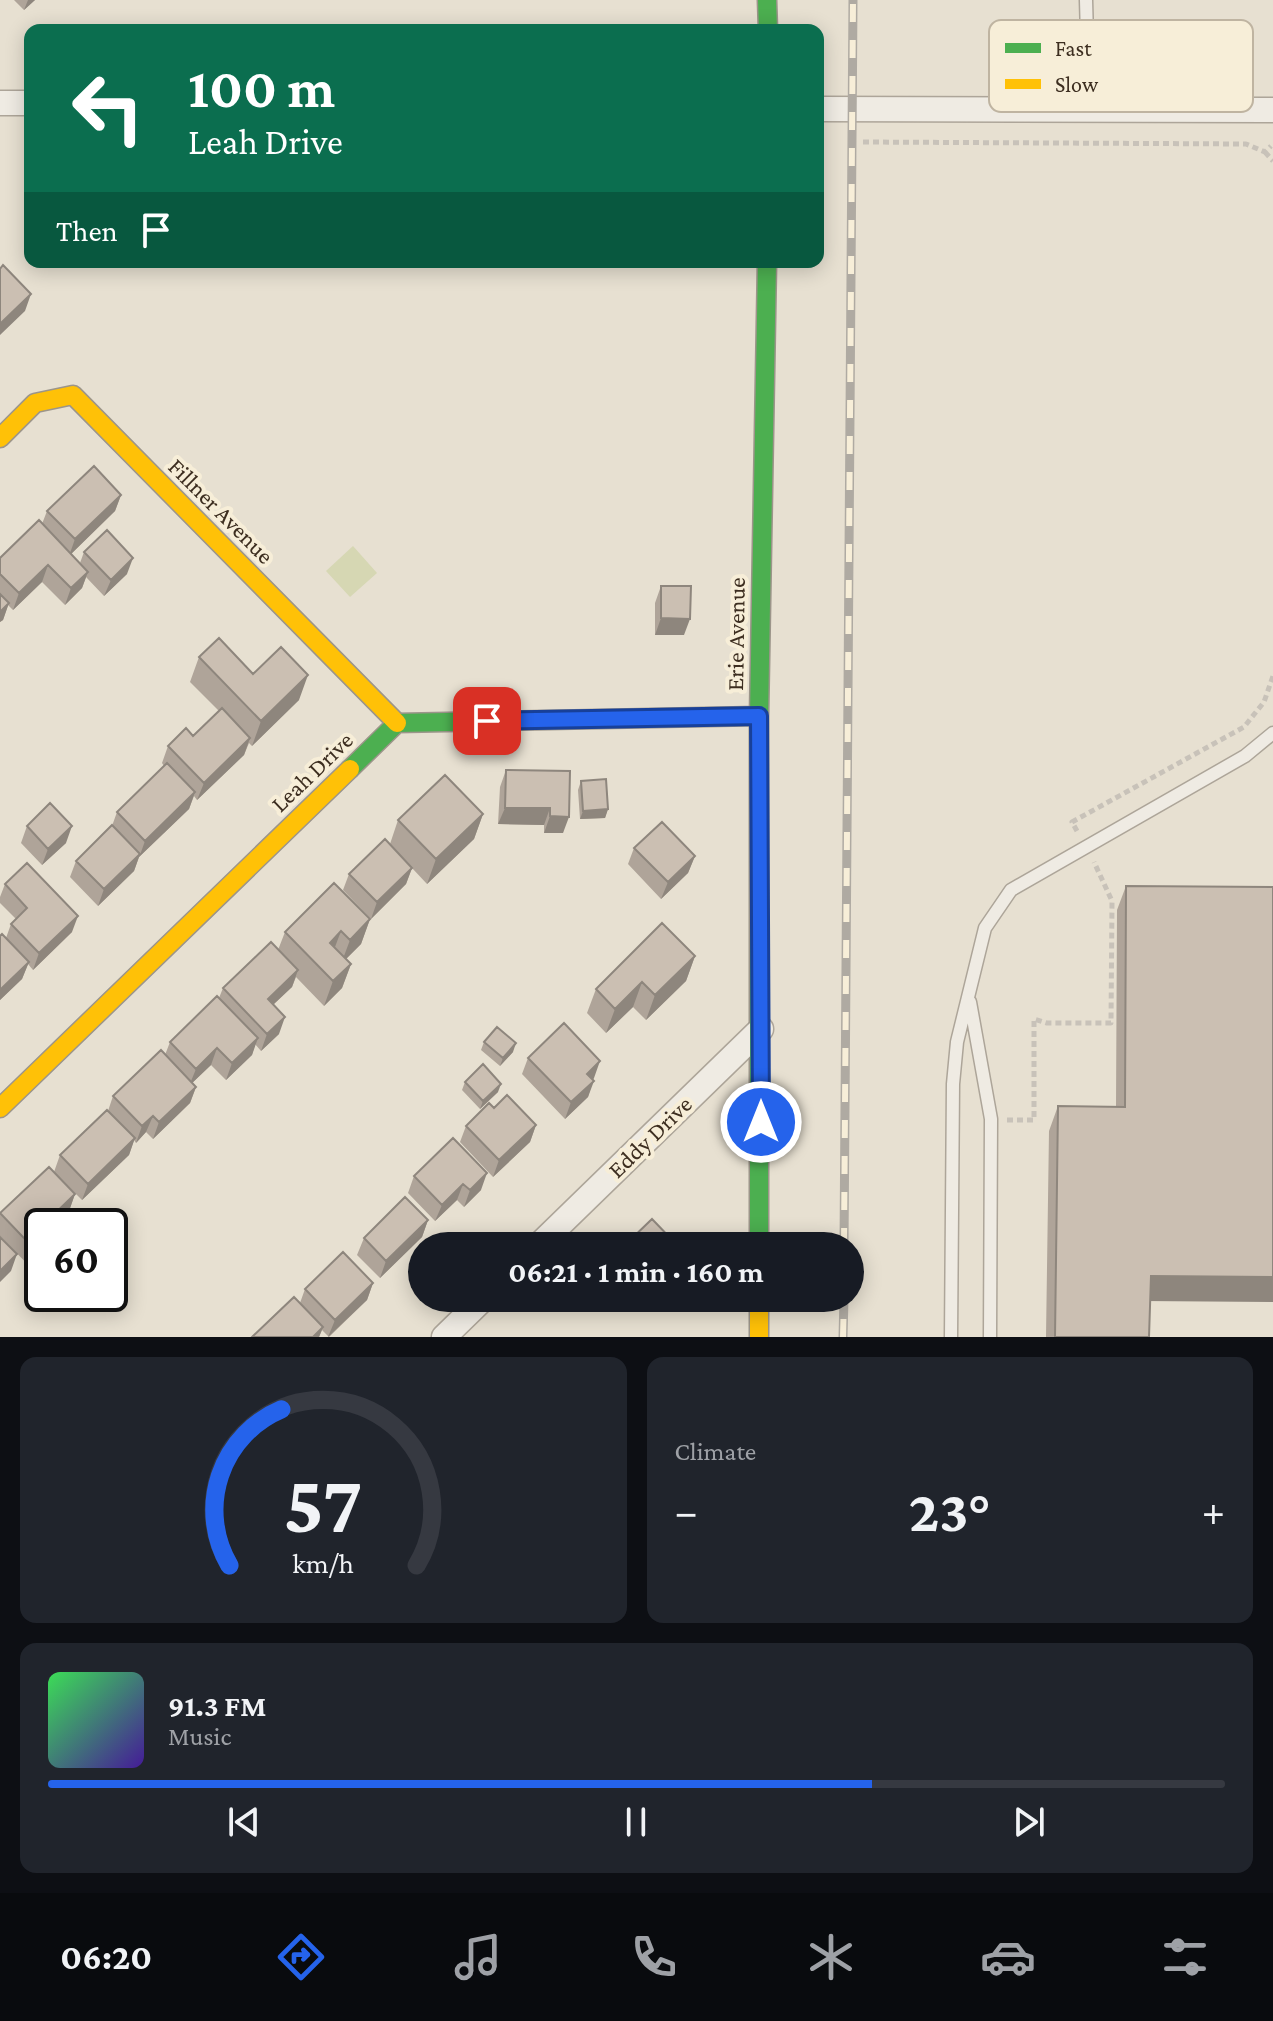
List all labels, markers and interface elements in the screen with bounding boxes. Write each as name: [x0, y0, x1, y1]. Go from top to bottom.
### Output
legend: [989, 20, 1253, 112]
text: Fast: [1055, 36, 1092, 61]
icon: left: [56, 56, 160, 160]
text: 100 m: [188, 57, 335, 119]
text: Slow: [1055, 72, 1099, 97]
text: Leah Drive: [188, 122, 343, 162]
icon: arrive: [134, 208, 178, 252]
text: Then: [56, 214, 118, 247]
street label: Fillner Avenue: [163, 452, 280, 569]
street label: Erie Avenue: [721, 577, 750, 691]
pin: [453, 687, 521, 755]
icon: arrive: [465, 699, 509, 743]
street label: Leah Drive: [265, 726, 358, 817]
position arrow: [719, 1080, 803, 1164]
street label: Eddy Drive: [602, 1090, 697, 1183]
speed limit sign: 60: [24, 1208, 128, 1312]
text: 06:21 · 1 min · 160 m: [508, 1255, 764, 1288]
text: Climate: [675, 1437, 756, 1466]
text: 57: [284, 1457, 363, 1550]
text: 23°: [909, 1477, 991, 1544]
text: −: [675, 1487, 698, 1535]
text: +: [1202, 1487, 1225, 1535]
text: km/h: [292, 1547, 354, 1579]
text: 91.3 FM: [168, 1689, 266, 1722]
text: Music: [168, 1722, 231, 1751]
icon: previous: [222, 1800, 266, 1844]
icon: pause: [614, 1800, 658, 1844]
icon: next: [1007, 1800, 1051, 1844]
icon: directions: [273, 1929, 329, 1985]
icon: music: [450, 1929, 506, 1985]
icon: phone: [626, 1929, 682, 1985]
icon: climate: [803, 1929, 859, 1985]
icon: car: [980, 1929, 1036, 1985]
icon: filters: [1157, 1929, 1213, 1985]
text: 06:20: [60, 1937, 152, 1977]

